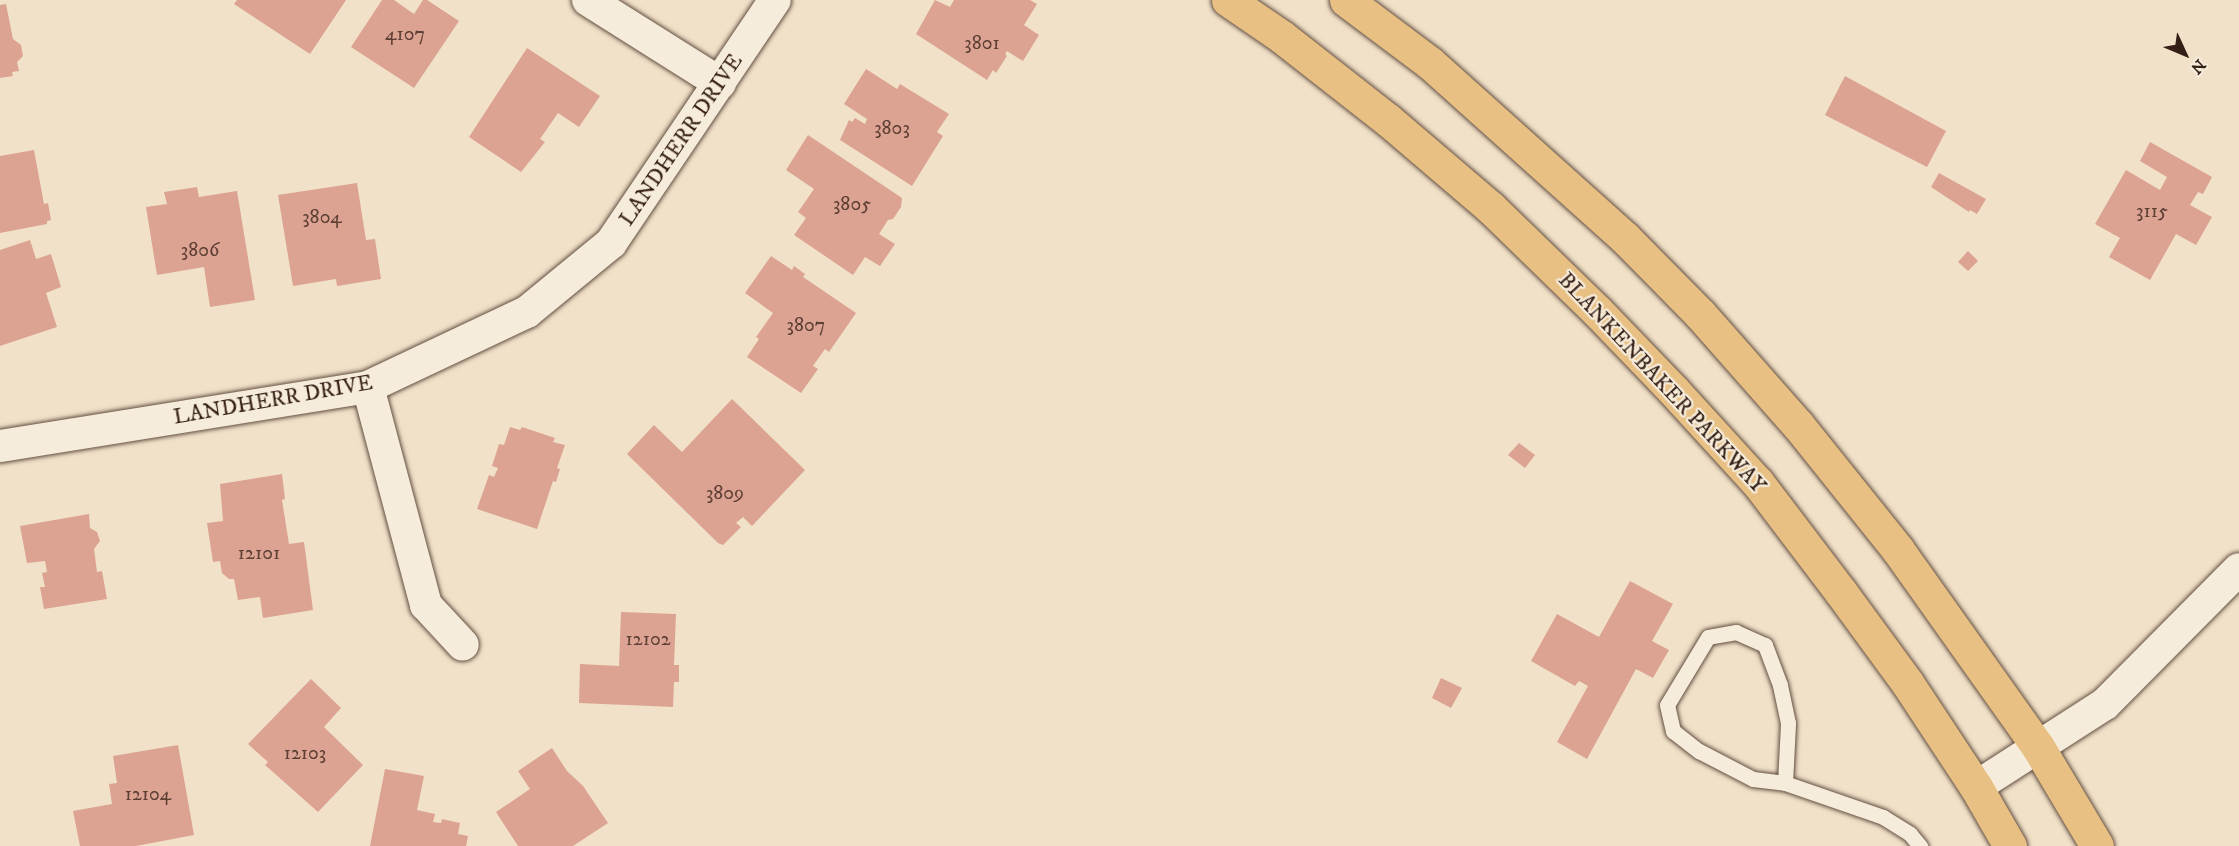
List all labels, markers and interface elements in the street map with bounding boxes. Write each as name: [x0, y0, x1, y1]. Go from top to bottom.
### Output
house number: 4107: [385, 22, 425, 46]
north arrow: [2155, 24, 2215, 84]
house number: 3801: [964, 31, 1000, 55]
street label: LANDHERR DRIVE: [614, 49, 748, 231]
text: N: [2186, 55, 2210, 78]
house number: 3803: [874, 116, 910, 140]
house number: 3805: [833, 192, 871, 216]
house number: 3115: [2136, 199, 2168, 223]
house number: 3804: [302, 205, 342, 229]
house number: 3806: [181, 238, 219, 262]
street label: BLANKENBAKER PARKWAY: [1553, 267, 1771, 499]
house number: 3807: [787, 313, 825, 337]
street label: LANDHERR DRIVE: [171, 369, 375, 431]
house number: 3809: [706, 481, 744, 505]
house number: 12101: [238, 541, 280, 565]
house number: 12102: [625, 627, 671, 651]
house number: 12103: [284, 741, 326, 765]
house number: 12104: [125, 782, 171, 806]

